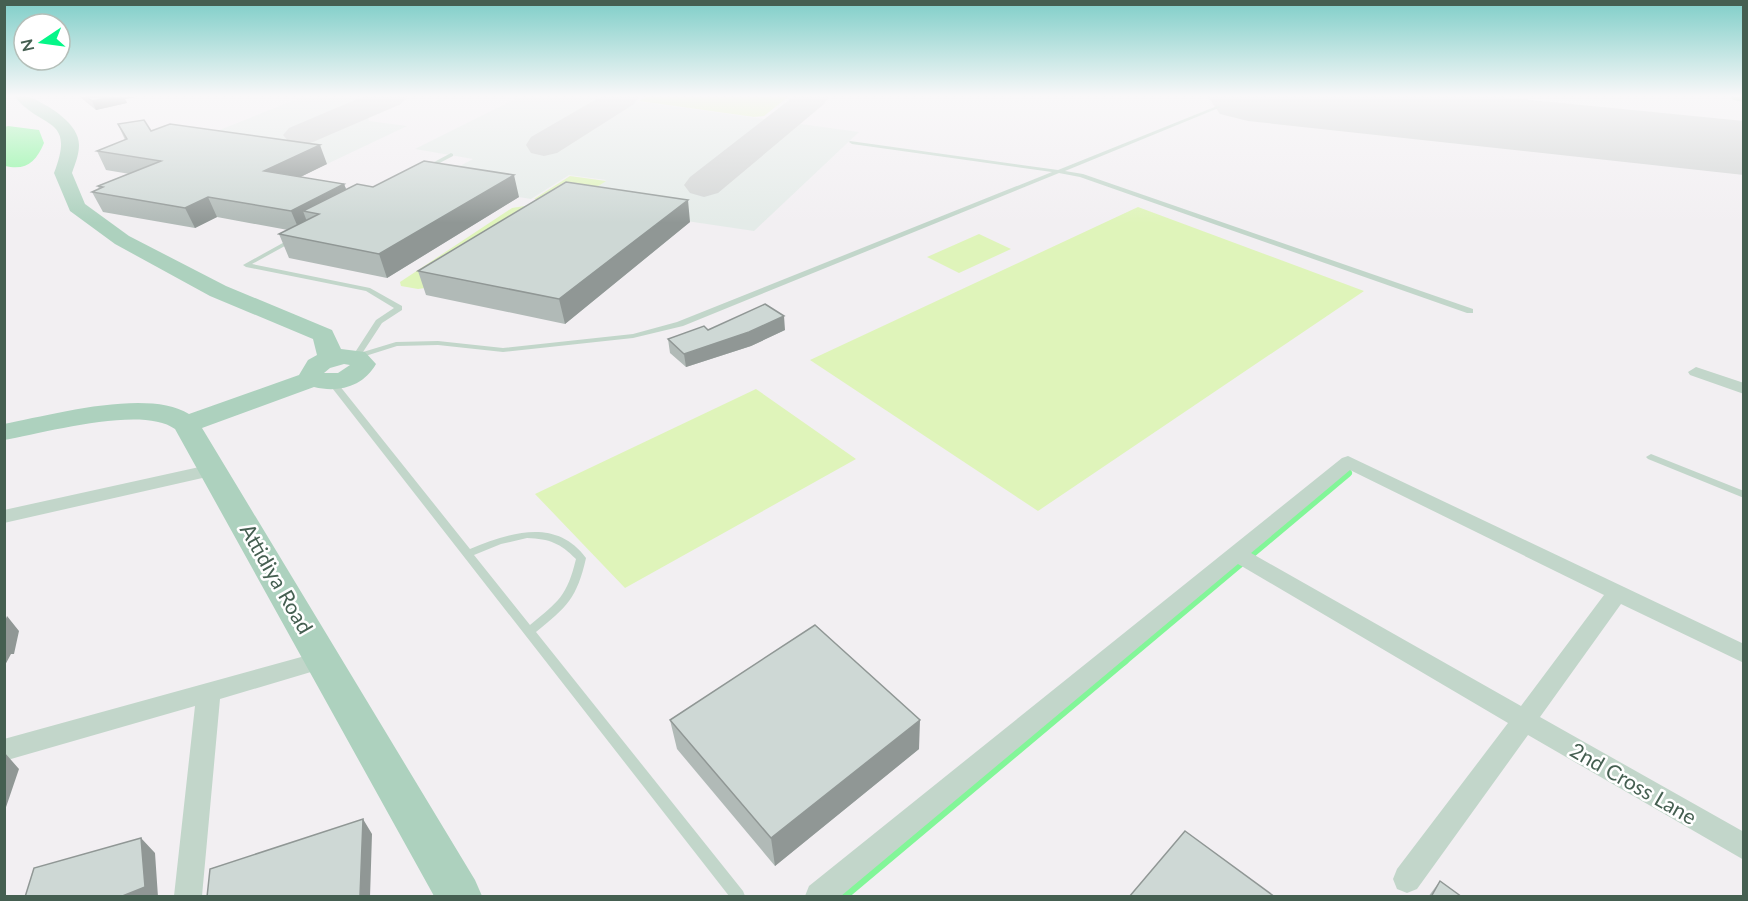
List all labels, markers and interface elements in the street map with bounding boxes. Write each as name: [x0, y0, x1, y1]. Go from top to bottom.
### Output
north arrow: [12, 12, 72, 72]
text: N: [16, 37, 38, 54]
street label: Attidiya Road: [236, 519, 319, 638]
street label: 2nd Cross Lane: [1566, 736, 1701, 829]

